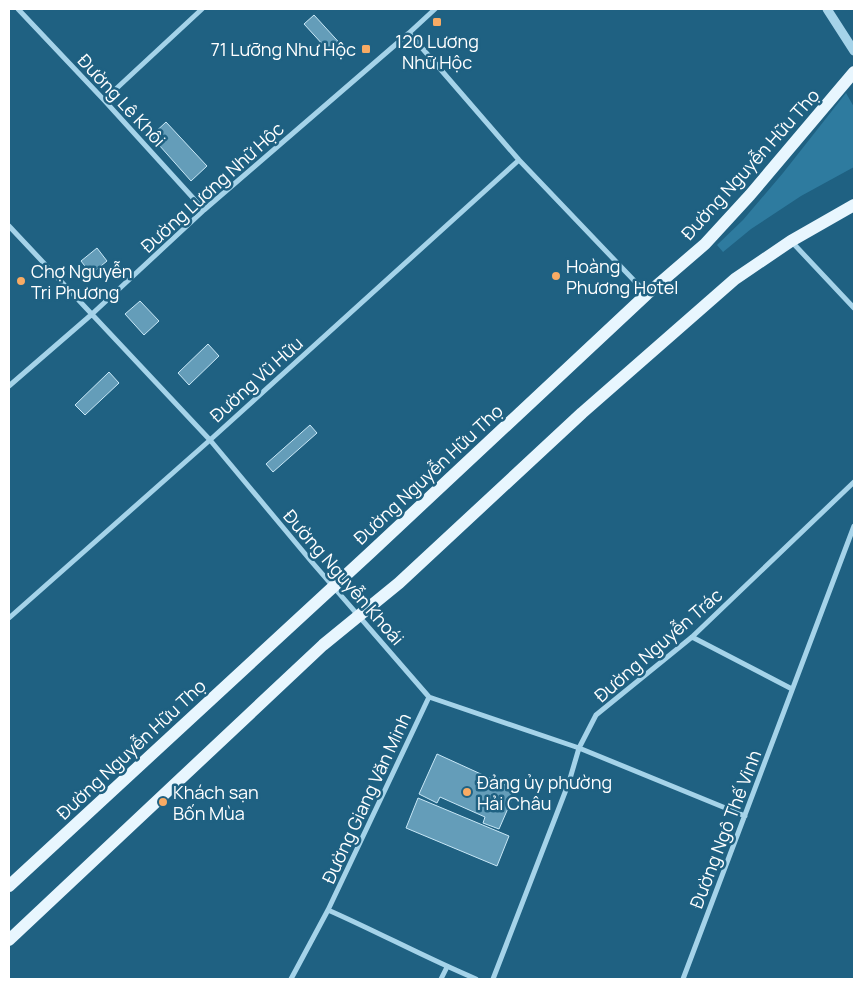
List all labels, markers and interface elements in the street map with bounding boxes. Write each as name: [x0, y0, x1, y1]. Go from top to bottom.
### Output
marker: 120 Lương Nhữ Hộc: [431, 16, 443, 28]
place label: 120 Lương Nhữ Hộc: [395, 29, 479, 74]
place label: 71 Lưỡng Như Hộc: [211, 37, 356, 61]
marker: 71 Lưỡng Như Hộc: [360, 43, 372, 55]
street label: Đường Lê Khôi: [73, 49, 171, 151]
street label: Đường Nguyễn Hữu Thọ: [676, 83, 824, 245]
street label: Đường Lương Nhữ Hộc: [135, 116, 289, 258]
place label: Hoàng Phương Hotel: [566, 254, 678, 299]
place label: Chợ Nguyễn Tri Phương: [31, 259, 133, 304]
marker: Hoàng Phương Hotel: [550, 270, 562, 282]
marker: Chợ Nguyễn Tri Phương: [15, 275, 27, 287]
street label: Đường Vũ Hữu: [205, 331, 307, 427]
street label: Đường Nguyễn Hữu Thọ: [348, 399, 508, 549]
street label: Đường Nguyễn Khoái: [278, 504, 410, 650]
street label: Đường Nguyễn Trác: [589, 583, 727, 707]
street label: Đường Nguyễn Hữu Thọ: [51, 674, 211, 824]
street label: Đường Giang Văn Minh: [316, 709, 416, 887]
street label: Đường Ngô Thế Vinh: [684, 747, 766, 911]
place label: Đảng ủy phường Hải Châu: [477, 770, 612, 815]
place label: Khách sạn Bốn Mùa: [173, 780, 259, 825]
marker: Đảng ủy phường Hải Châu: [461, 786, 473, 798]
marker: Khách sạn Bốn Mùa: [157, 796, 169, 808]

